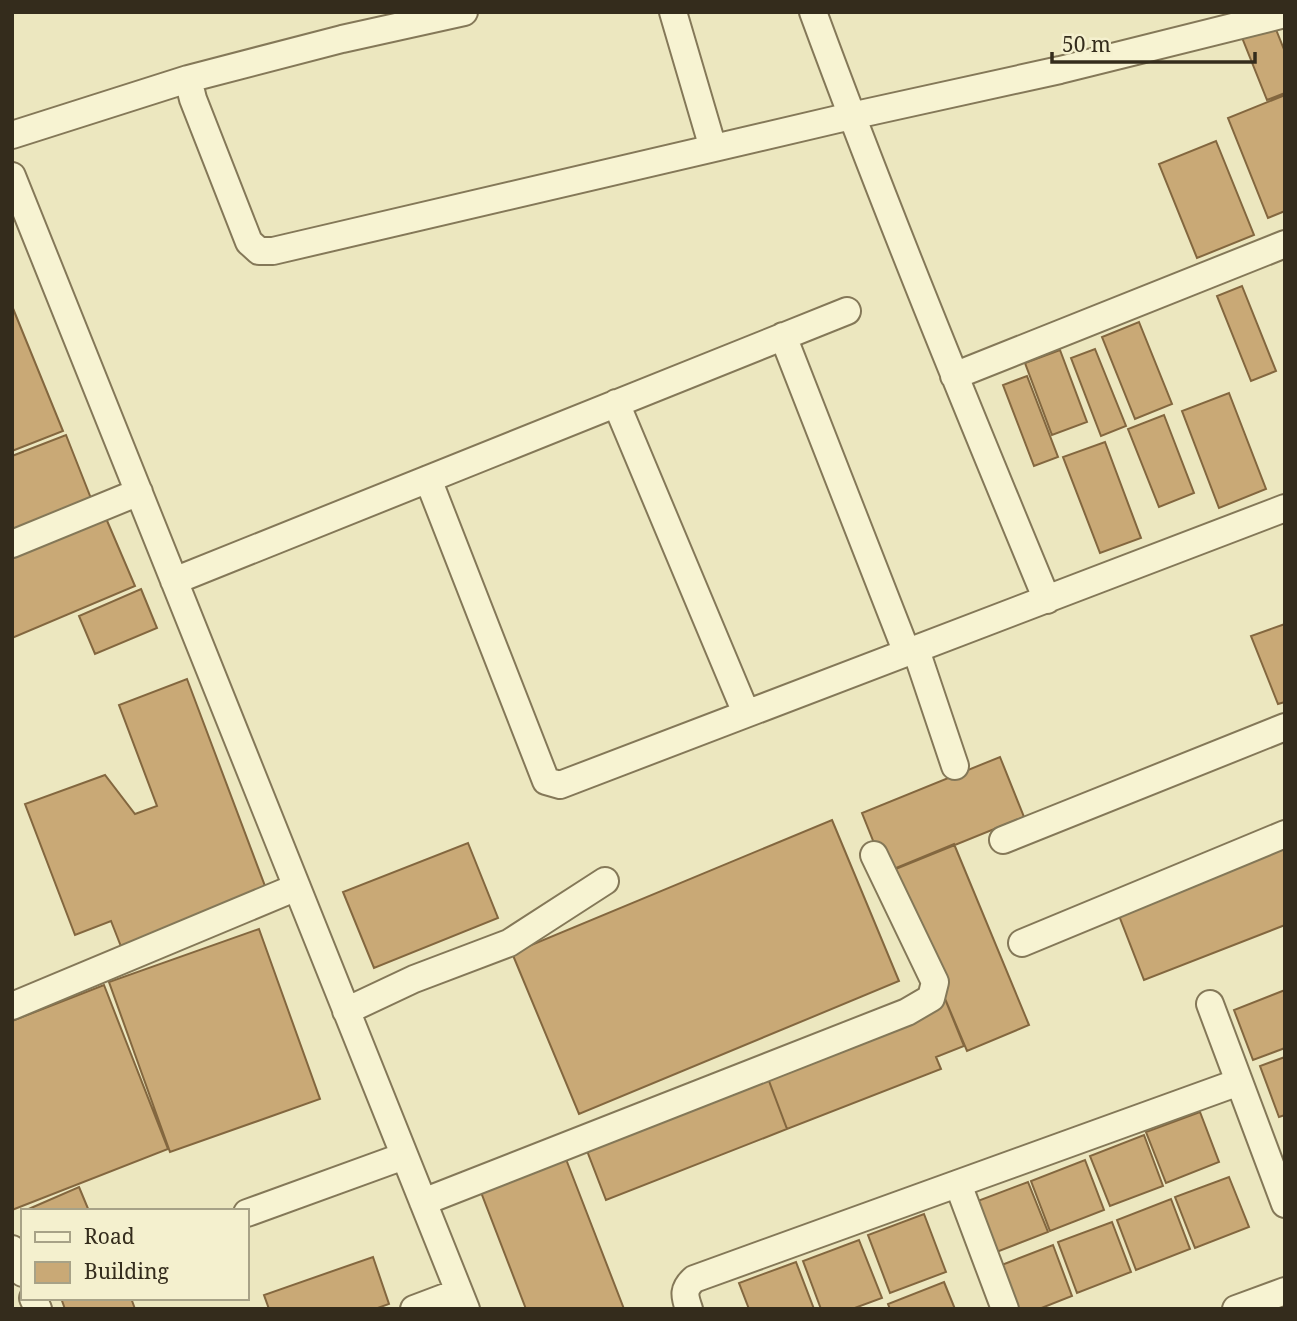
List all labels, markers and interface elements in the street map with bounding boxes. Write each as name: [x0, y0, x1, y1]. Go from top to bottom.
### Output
scale bar: [1052, 21, 1255, 65]
text: 50 m: [1062, 30, 1111, 58]
legend: [21, 1209, 248, 1300]
text: Road: [84, 1222, 135, 1250]
text: Building: [84, 1257, 169, 1285]

